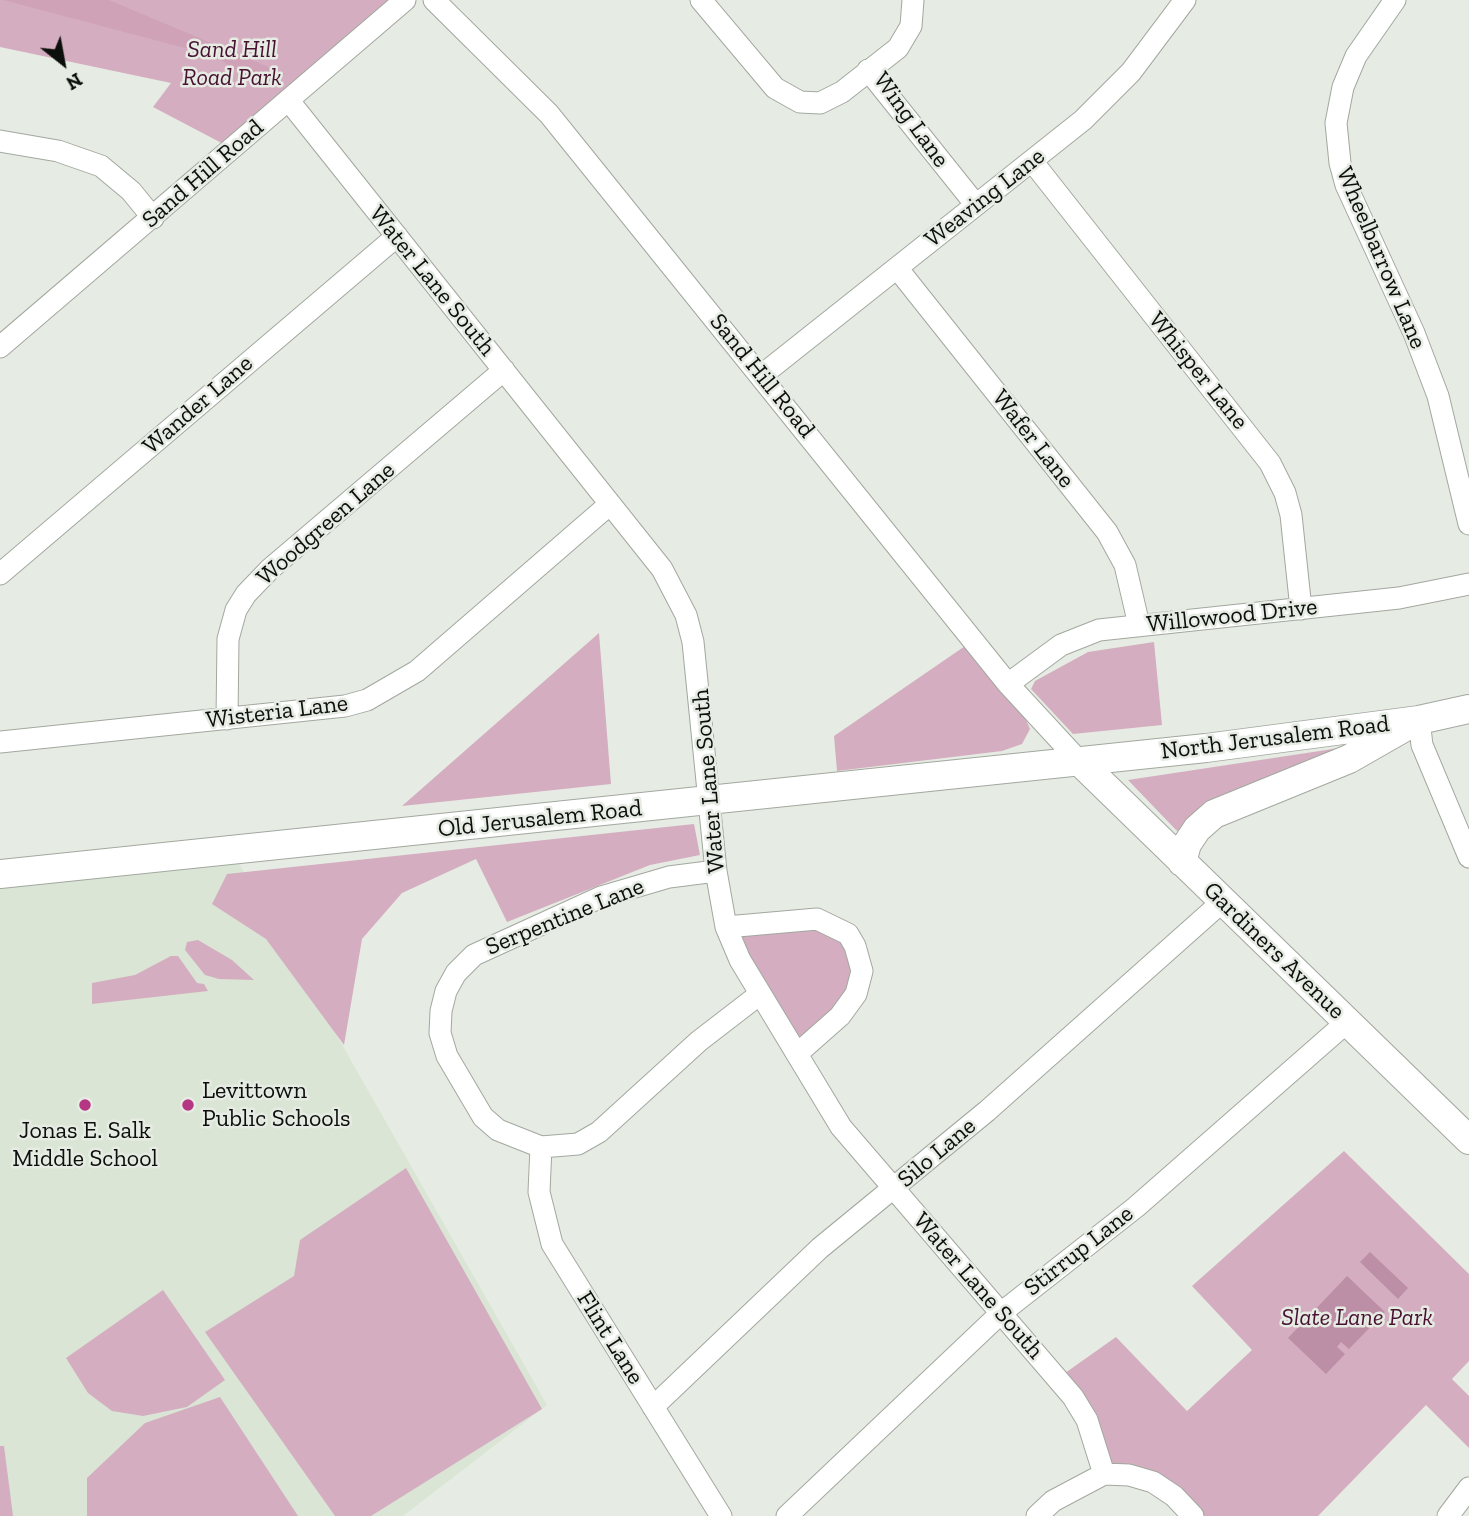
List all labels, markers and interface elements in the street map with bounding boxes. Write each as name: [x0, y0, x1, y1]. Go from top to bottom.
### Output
north arrow: [28, 28, 98, 98]
park label: Sand Hill Road Park: [182, 36, 282, 92]
street label: Wing Lane: [867, 67, 955, 173]
text: N: [62, 68, 86, 95]
street label: Sand Hill Road: [136, 113, 270, 235]
street label: Weaving Lane: [919, 142, 1051, 254]
street label: Wheelbarrow Lane: [1330, 163, 1432, 353]
street label: Water Lane South: [363, 200, 501, 362]
street label: Whisper Lane: [1142, 306, 1254, 436]
street label: Sand Hill Road: [703, 308, 821, 444]
street label: Wander Lane: [137, 349, 259, 461]
street label: Wafer Lane: [986, 384, 1080, 494]
street label: Woodgreen Lane: [251, 456, 401, 592]
street label: Willowood Drive: [1145, 593, 1319, 639]
street label: Water Lane South: [687, 688, 731, 874]
street label: Wisteria Lane: [204, 689, 350, 735]
street label: North Jerusalem Road: [1159, 710, 1391, 766]
street label: Old Jerusalem Road: [437, 794, 643, 844]
street label: Serpentine Lane: [482, 872, 648, 962]
street label: Gardiners Avenue: [1197, 876, 1351, 1026]
place label: Levittown Public Schools: [202, 1077, 351, 1133]
marker: Jonas E. Salk Middle School: [77, 1097, 93, 1113]
marker: Levittown Public Schools: [180, 1097, 196, 1113]
street label: Silo Lane: [892, 1112, 982, 1194]
place label: Jonas E. Salk Middle School: [12, 1117, 158, 1173]
street label: Stirrup Lane: [1019, 1200, 1139, 1302]
street label: Water Lane South: [907, 1207, 1049, 1365]
street label: Flint Lane: [570, 1286, 650, 1390]
park label: Slate Lane Park: [1281, 1304, 1433, 1332]

